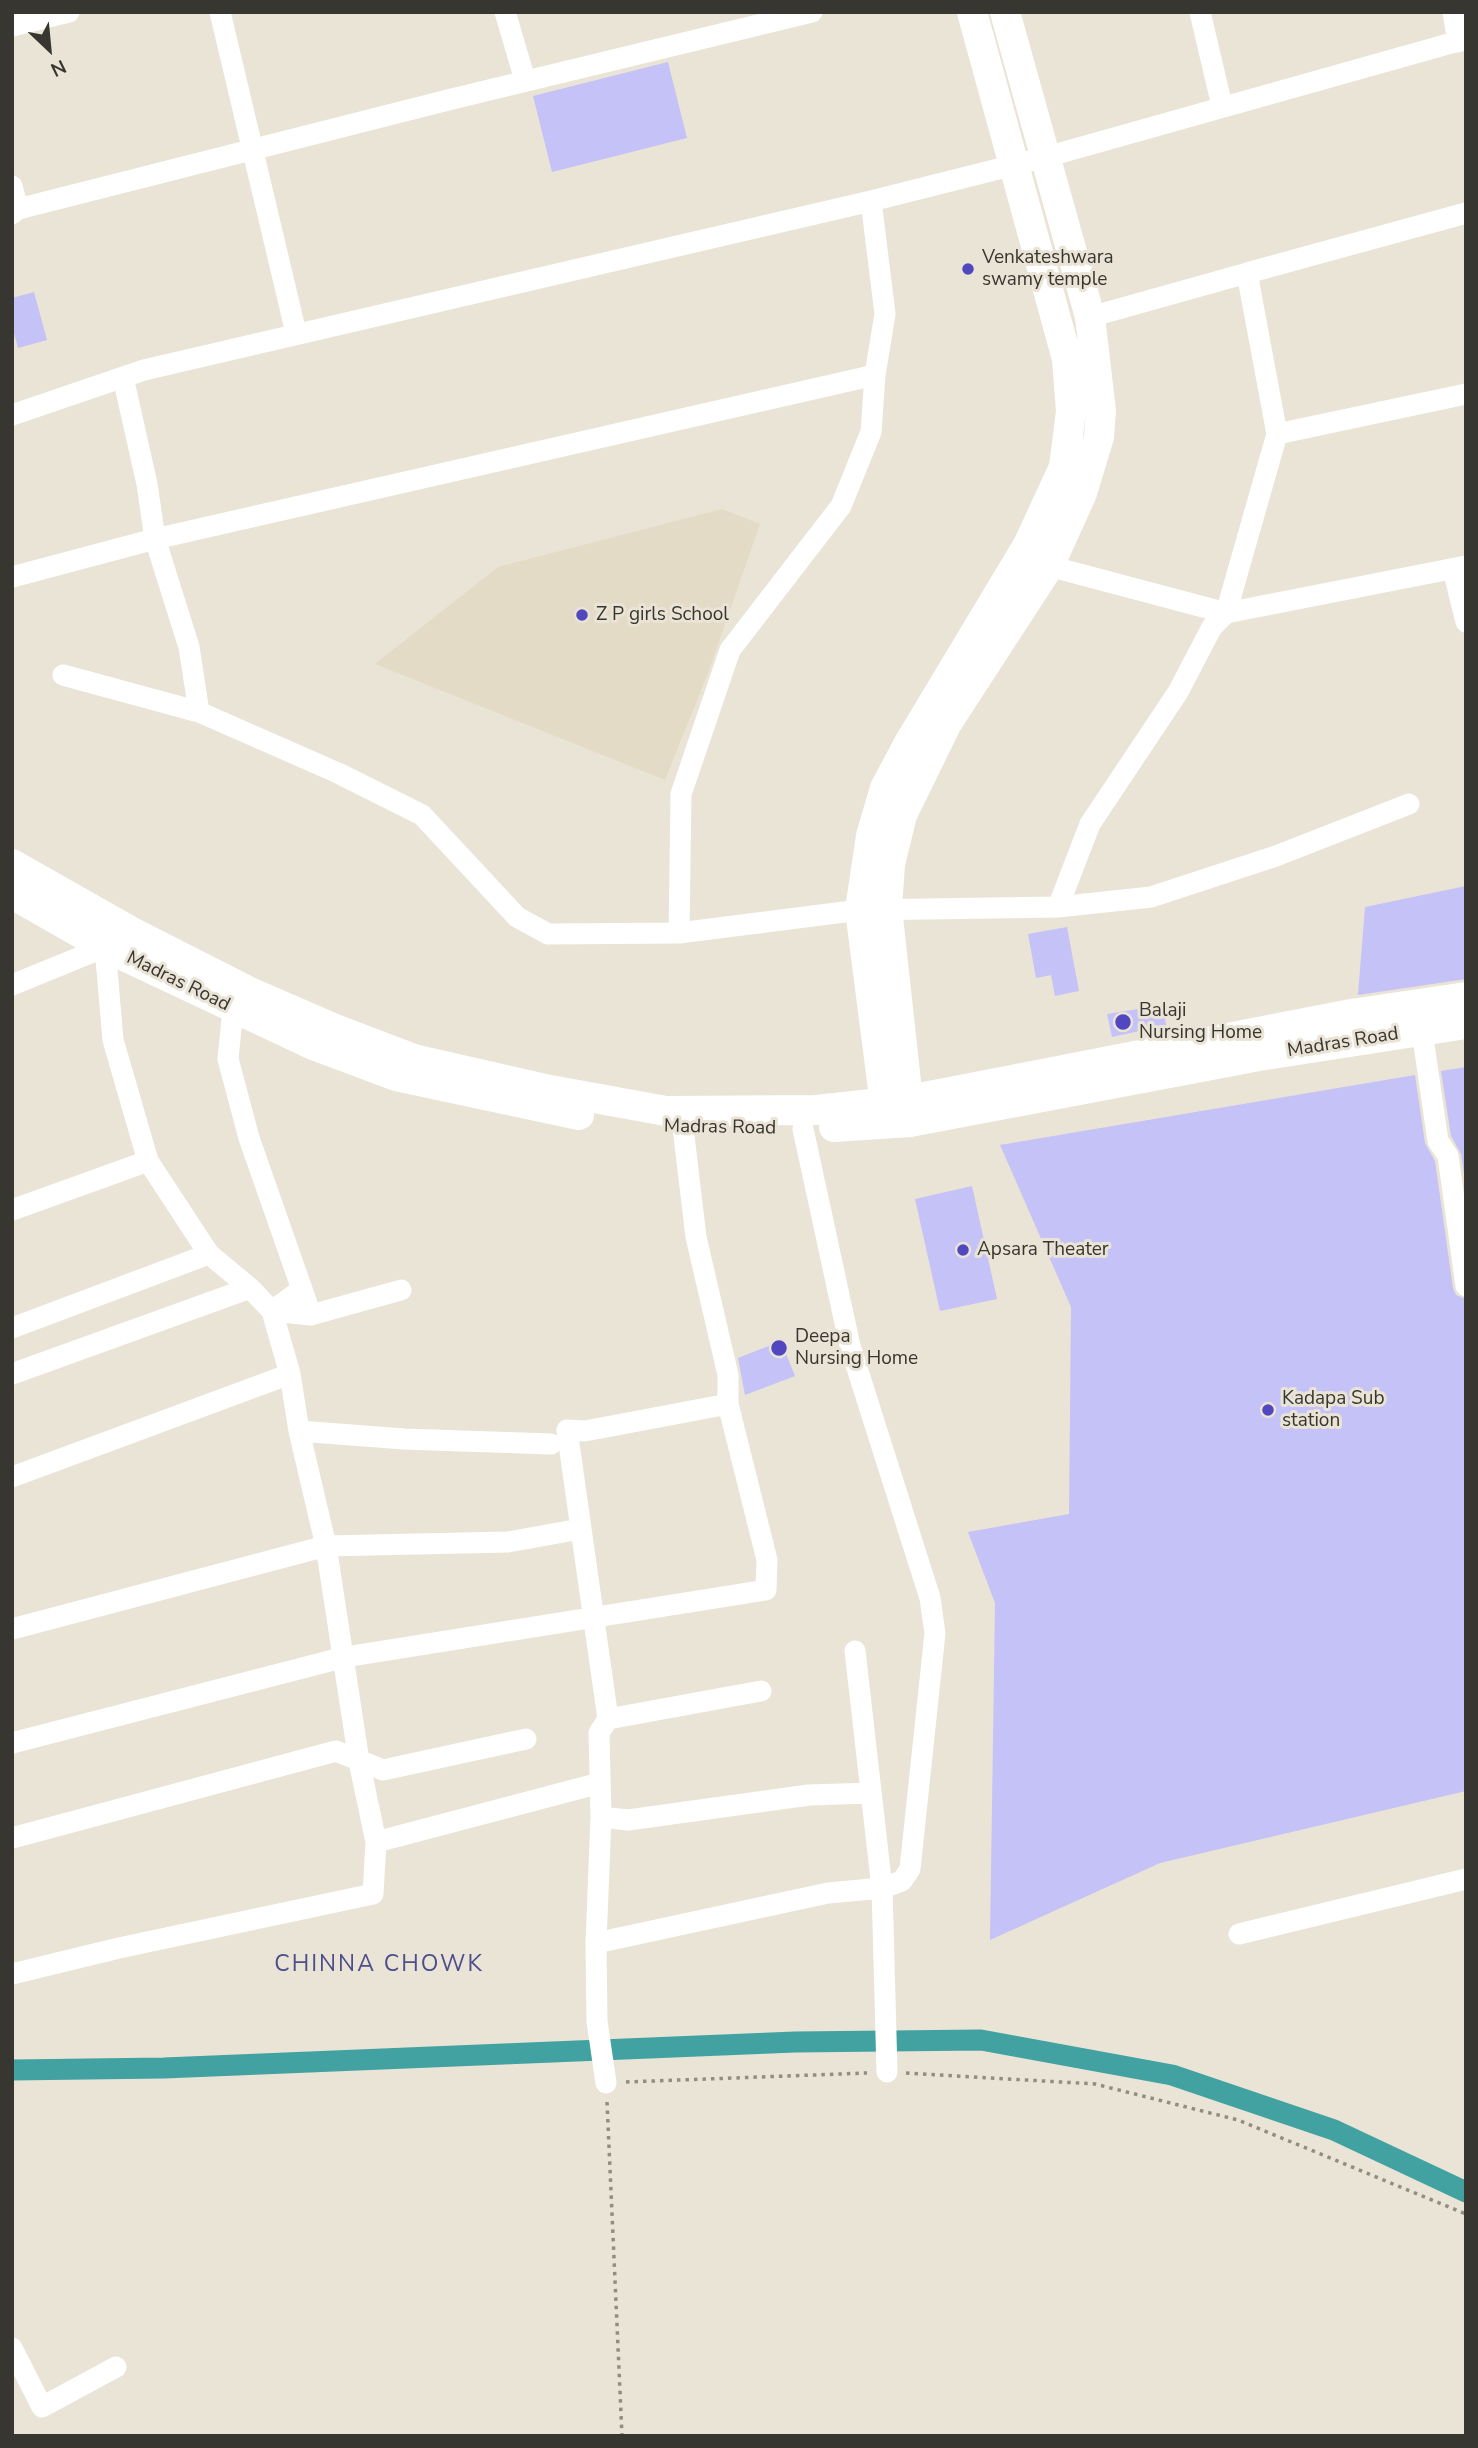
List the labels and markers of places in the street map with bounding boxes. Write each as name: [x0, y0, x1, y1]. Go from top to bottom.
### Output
place label: Venkateshwara swamy temple: [982, 247, 1113, 291]
marker: Venkateshwara swamy temple: [960, 261, 976, 277]
place label: Z P girls School: [596, 604, 729, 626]
marker: Z P girls School: [574, 607, 590, 623]
place label: Balaji Nursing Home: [1139, 1000, 1262, 1044]
marker: Balaji Nursing Home: [1113, 1012, 1133, 1032]
place label: Apsara Theater: [977, 1239, 1109, 1261]
marker: Apsara Theater: [955, 1242, 971, 1258]
place label: Deepa Nursing Home: [795, 1326, 918, 1370]
marker: Deepa Nursing Home: [769, 1338, 789, 1358]
place label: Kadapa Sub station: [1282, 1388, 1385, 1432]
marker: Kadapa Sub station: [1260, 1402, 1276, 1418]

